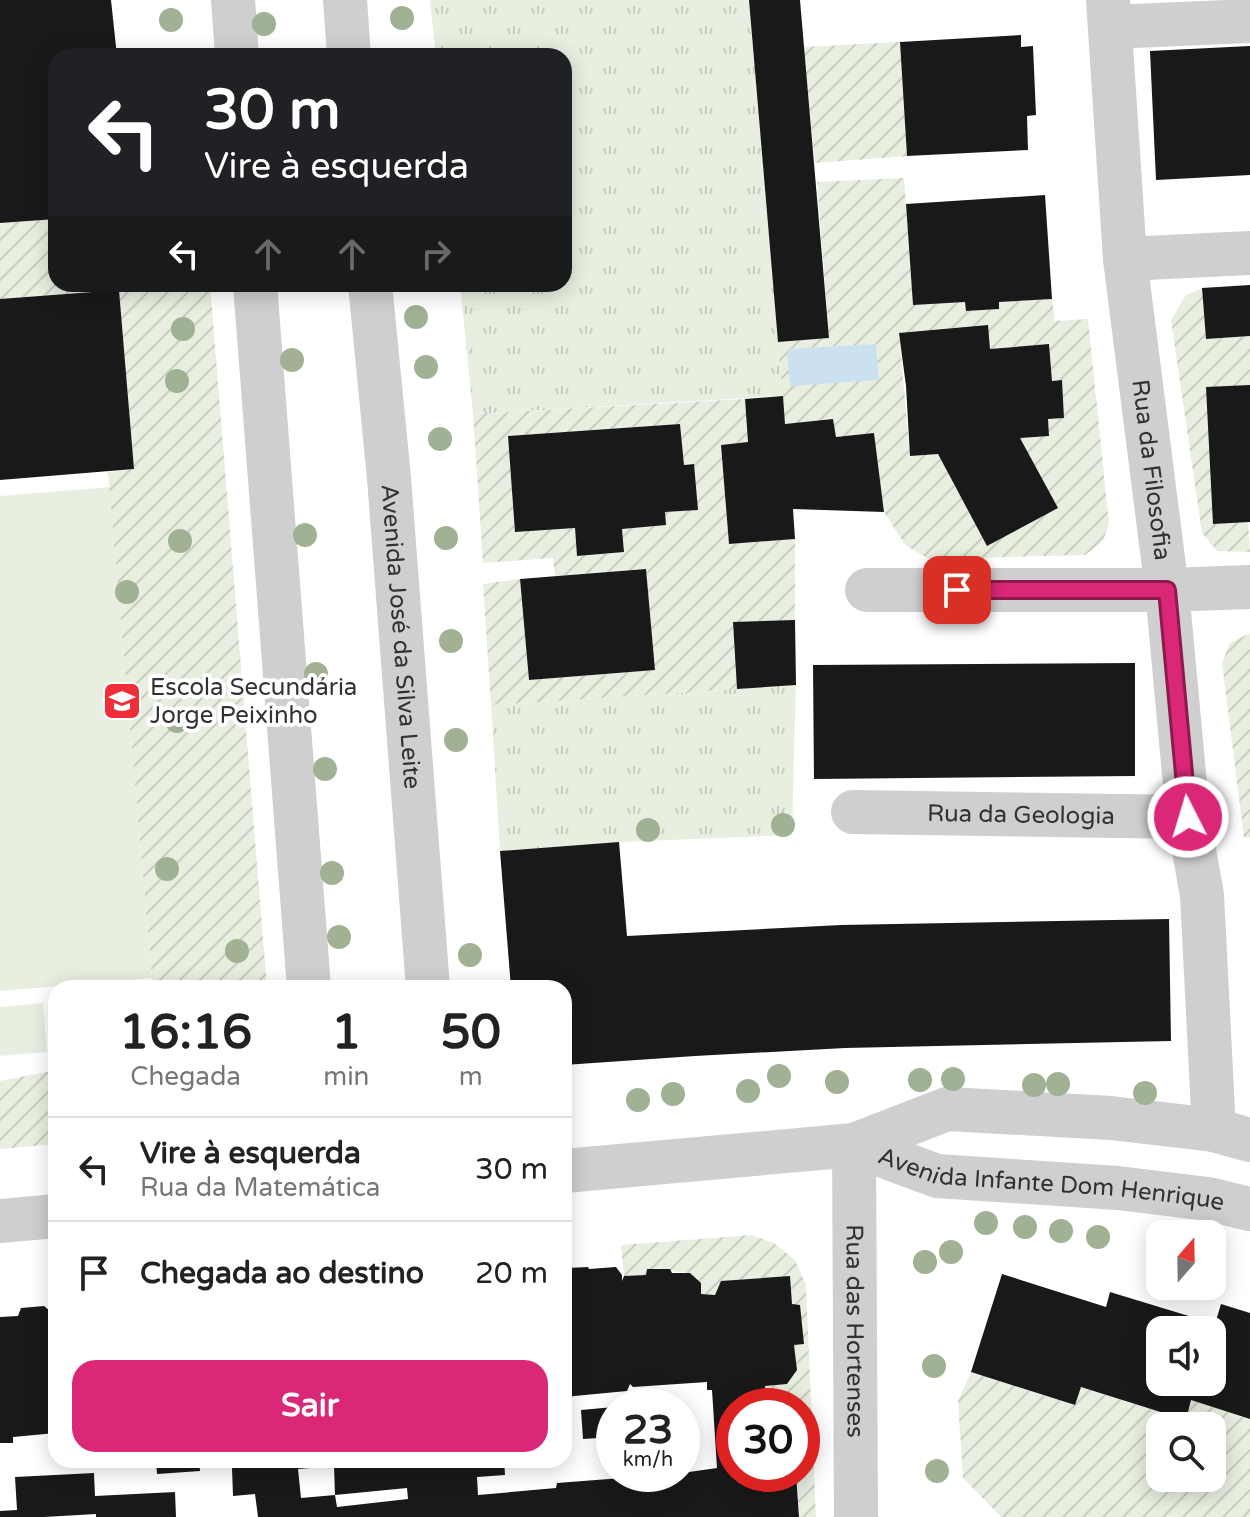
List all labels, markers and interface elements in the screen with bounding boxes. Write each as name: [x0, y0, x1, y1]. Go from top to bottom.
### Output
text: 30 m: [204, 77, 340, 144]
icon: left: [72, 80, 176, 184]
text: Vire à esquerda: [204, 145, 469, 188]
icon: left: [162, 232, 206, 276]
icon: ahead: [246, 232, 290, 276]
icon: ahead: [330, 232, 374, 276]
icon: right: [414, 232, 458, 276]
street label: Rua da Filosofia: [1125, 378, 1177, 562]
street label: Avenida José da Silva Leite: [375, 483, 427, 790]
pin: [923, 556, 991, 624]
icon: arrive: [935, 568, 979, 612]
place label: Escola Secundária Jorge Peixinho: [150, 673, 357, 730]
school or university icon: Escola Secundária Jorge Peixinho: [101, 680, 143, 722]
position arrow: [1146, 775, 1230, 859]
street label: Rua da Geologia: [927, 799, 1115, 831]
text: 16:16: [119, 1004, 252, 1062]
text: 1: [331, 1004, 361, 1062]
text: 50: [441, 1004, 501, 1062]
text: Chegada: [130, 1061, 241, 1092]
text: min: [323, 1061, 369, 1092]
text: m: [459, 1061, 483, 1092]
text: Vire à esquerda: [140, 1135, 361, 1172]
street label: Avenida Infante Dom Henrique: [874, 1141, 1227, 1217]
icon: left: [72, 1147, 116, 1191]
text: 30 m: [475, 1151, 548, 1188]
text: Rua da Matemática: [140, 1172, 380, 1203]
north arrow: [1146, 1220, 1226, 1300]
map controls: [1146, 1220, 1226, 1492]
street label: Rua das Hortenses: [839, 1224, 870, 1438]
icon: arrive: [72, 1251, 116, 1295]
text: Chegada ao destino: [140, 1255, 424, 1292]
text: 20 m: [475, 1255, 548, 1292]
button: sound: [1146, 1316, 1226, 1396]
button: Sair: [72, 1360, 548, 1452]
speed limit sign: 30: [716, 1388, 820, 1492]
text: 23: [623, 1406, 673, 1454]
button: search: [1146, 1412, 1226, 1492]
text: km/h: [623, 1448, 673, 1472]

